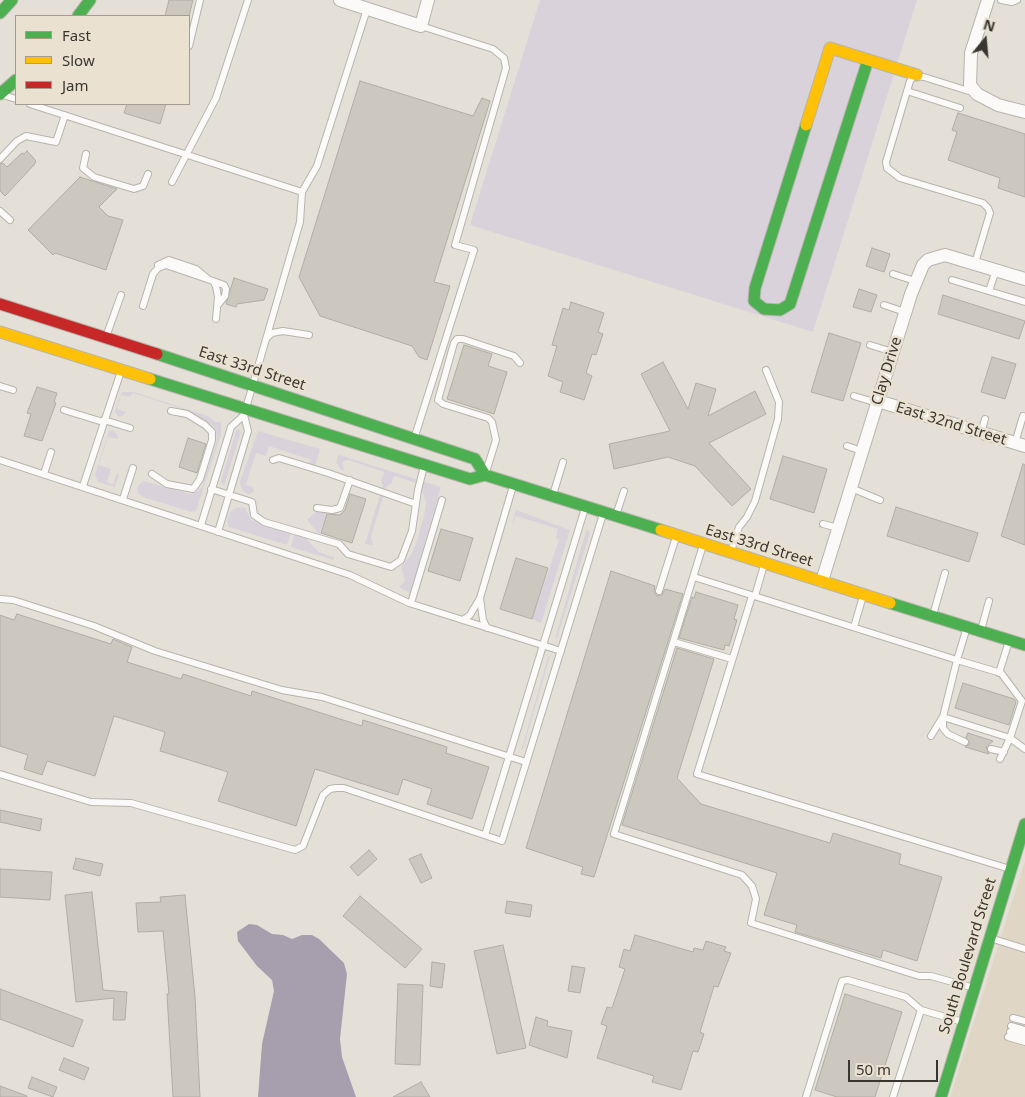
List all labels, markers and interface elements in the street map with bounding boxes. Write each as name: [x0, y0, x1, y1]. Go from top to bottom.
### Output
text: N: [981, 14, 998, 36]
legend: [15, 15, 190, 105]
north arrow: [960, 15, 1010, 65]
text: Fast: [62, 25, 91, 45]
text: Slow: [62, 50, 95, 70]
text: Jam: [62, 75, 89, 95]
street label: Clay Drive: [868, 335, 906, 407]
street label: East 33rd Street: [196, 343, 308, 395]
street label: East 32nd Street: [894, 399, 1008, 449]
street label: East 33rd Street: [703, 521, 815, 571]
street label: South Boulevard Street: [936, 876, 1000, 1036]
scale bar: [850, 1050, 940, 1082]
text: 50 m: [856, 1059, 891, 1079]

